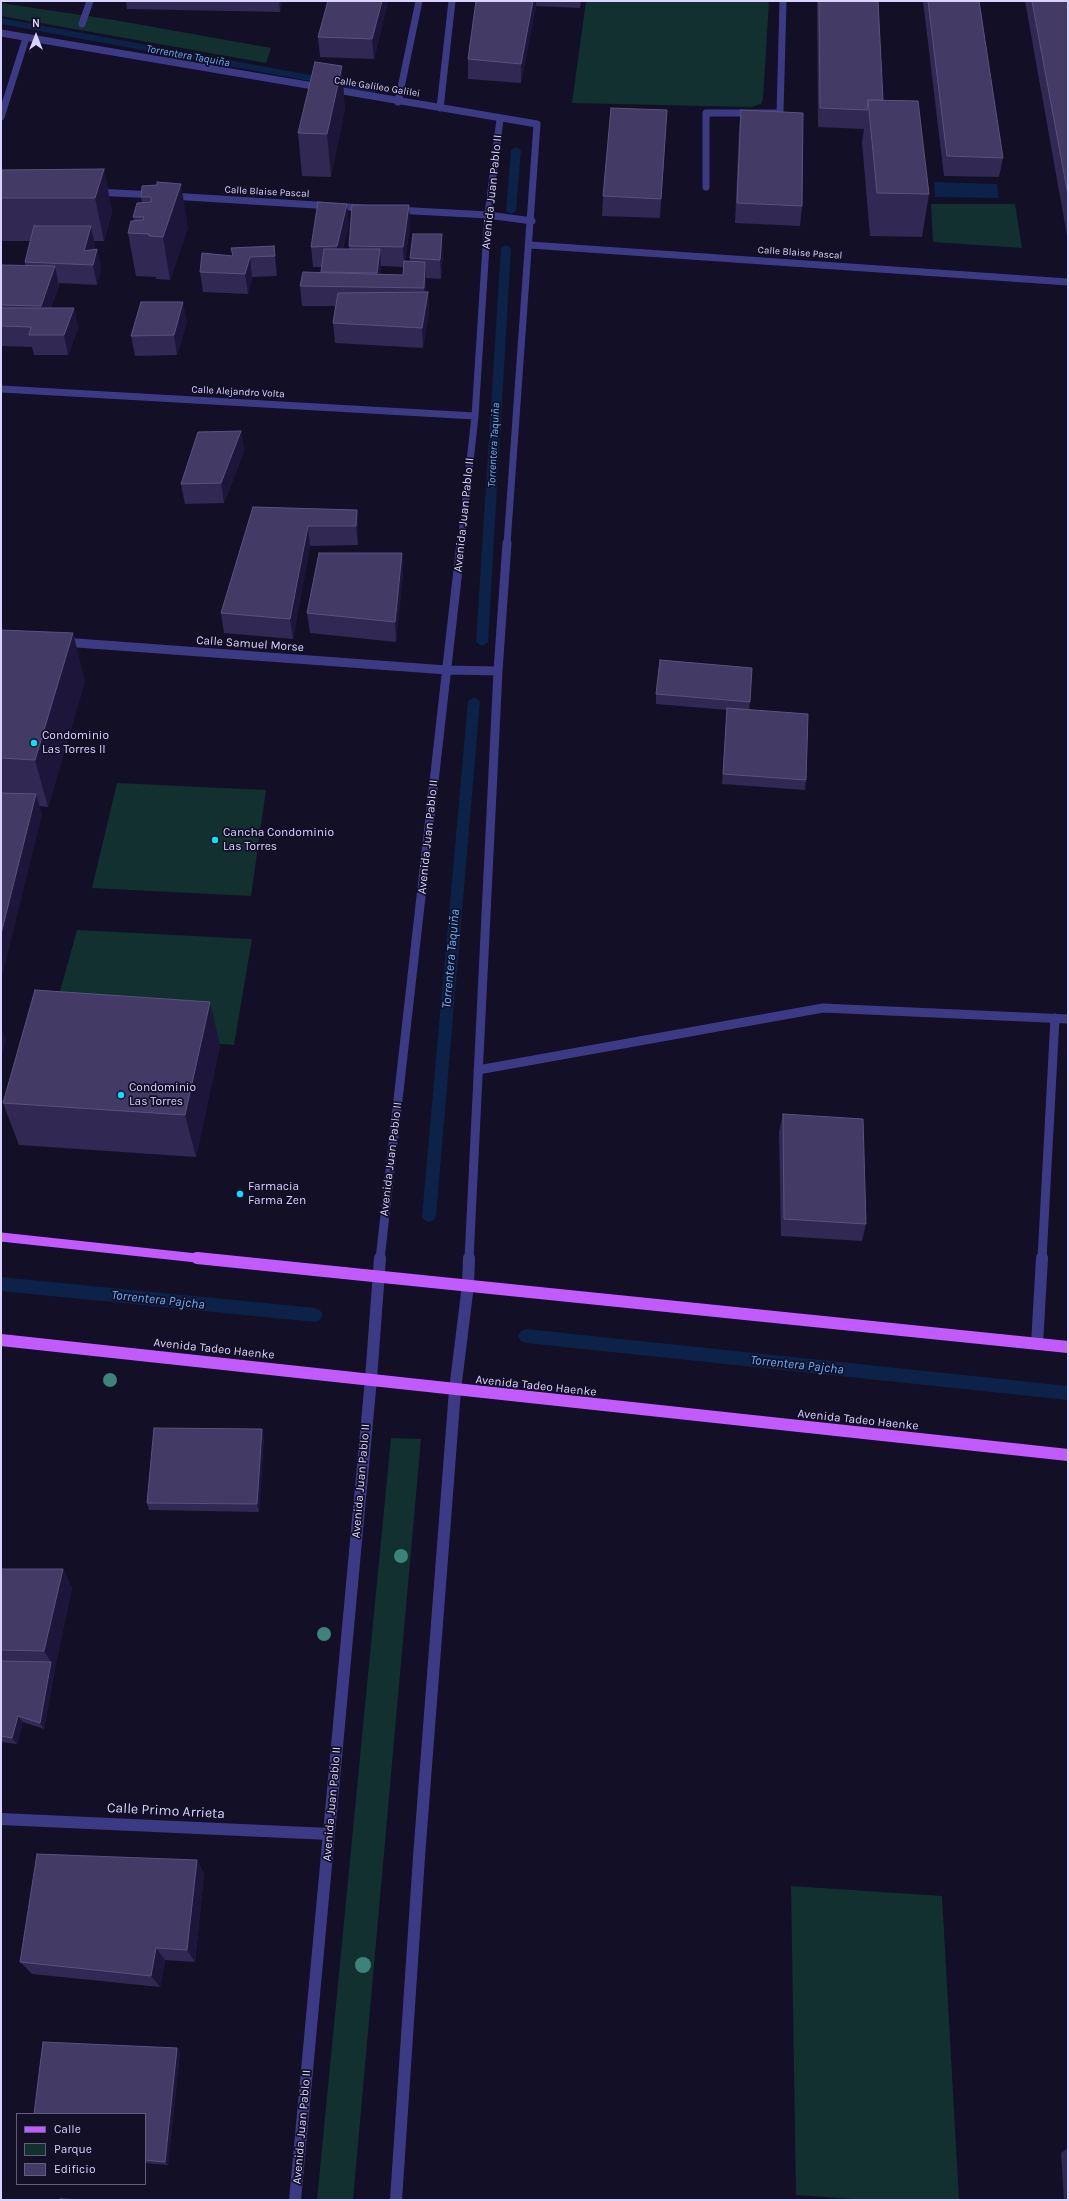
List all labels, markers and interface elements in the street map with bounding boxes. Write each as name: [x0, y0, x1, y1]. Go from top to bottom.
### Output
north arrow: [16, 16, 56, 56]
text: N: [32, 17, 40, 30]
water label: Torrentera Taquiña: [145, 42, 231, 70]
street label: Calle Galileo Galilei: [333, 74, 421, 100]
street label: Avenida Juan Pablo II: [479, 134, 505, 250]
street label: Calle Blaise Pascal: [224, 184, 310, 200]
street label: Calle Blaise Pascal: [757, 244, 843, 262]
street label: Calle Alejandro Volta: [191, 384, 285, 400]
water label: Torrentera Taquiña: [485, 402, 503, 488]
street label: Avenida Juan Pablo II: [451, 457, 477, 573]
street label: Calle Samuel Morse: [196, 633, 304, 655]
place label: Condominio Las Torres II: [42, 729, 109, 757]
marker: Condominio Las Torres II: [29, 738, 39, 748]
street label: Avenida Juan Pablo II: [415, 779, 441, 895]
place label: Cancha Condominio Las Torres: [223, 826, 334, 854]
marker: Cancha Condominio Las Torres: [210, 835, 220, 845]
water label: Torrentera Taquiña: [439, 909, 463, 1009]
place label: Condominio Las Torres: [129, 1081, 196, 1109]
marker: Condominio Las Torres: [116, 1090, 126, 1100]
street label: Avenida Juan Pablo II: [377, 1101, 405, 1217]
place label: Farmacia Farma Zen: [248, 1180, 306, 1208]
marker: Farmacia Farma Zen: [235, 1189, 245, 1199]
water label: Torrentera Pajcha: [110, 1287, 206, 1313]
street label: Avenida Tadeo Haenke: [153, 1335, 275, 1363]
water label: Torrentera Pajcha: [749, 1352, 845, 1378]
street label: Avenida Tadeo Haenke: [475, 1372, 597, 1400]
street label: Avenida Tadeo Haenke: [797, 1406, 919, 1434]
street label: Avenida Juan Pablo II: [349, 1423, 373, 1539]
street label: Avenida Juan Pablo II: [320, 1746, 344, 1862]
street label: Calle Primo Arrieta: [107, 1800, 225, 1822]
street label: Avenida Juan Pablo II: [290, 2069, 314, 2185]
legend: [16, 2113, 146, 2185]
text: Calle: [54, 2122, 81, 2136]
text: Parque: [54, 2142, 92, 2156]
text: Edificio: [54, 2162, 95, 2176]

